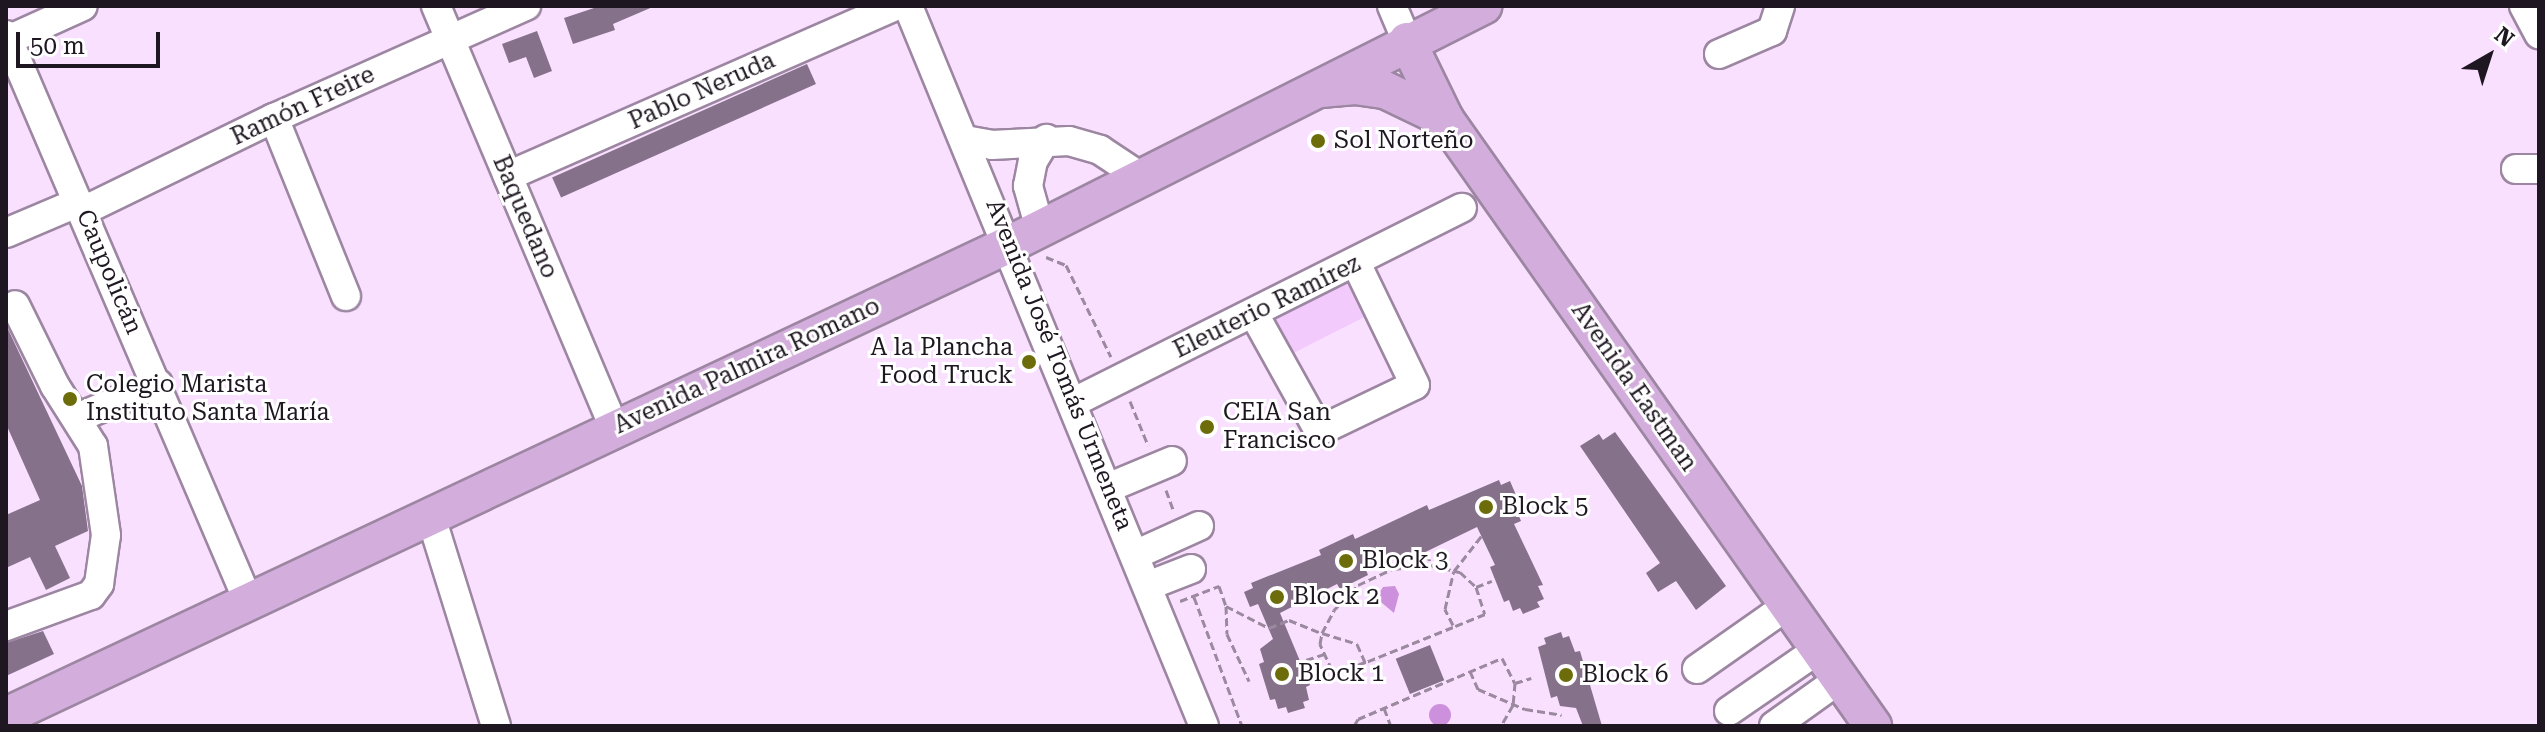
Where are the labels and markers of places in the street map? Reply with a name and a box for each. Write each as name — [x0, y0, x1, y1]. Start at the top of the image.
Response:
place label: Sol Norteño — [1334, 127, 1474, 155]
marker: Sol Norteño — [1309, 132, 1327, 150]
place label: A la Plancha Food Truck — [871, 334, 1013, 390]
marker: A la Plancha Food Truck — [1020, 353, 1038, 371]
place label: Colegio Marista Instituto Santa María — [86, 371, 330, 427]
marker: Colegio Marista Instituto Santa María — [61, 390, 79, 408]
place label: CEIA San Francisco — [1223, 399, 1336, 455]
marker: CEIA San Francisco — [1198, 418, 1216, 436]
place label: Block 5 — [1502, 493, 1588, 521]
marker: Block 5 — [1477, 498, 1495, 516]
place label: Block 3 — [1362, 547, 1448, 575]
marker: Block 3 — [1337, 552, 1355, 570]
place label: Block 2 — [1293, 583, 1379, 611]
marker: Block 2 — [1268, 588, 1286, 606]
place label: Block 1 — [1298, 660, 1384, 688]
place label: Block 6 — [1582, 661, 1668, 689]
marker: Block 1 — [1273, 665, 1291, 683]
marker: Block 6 — [1557, 666, 1575, 684]

